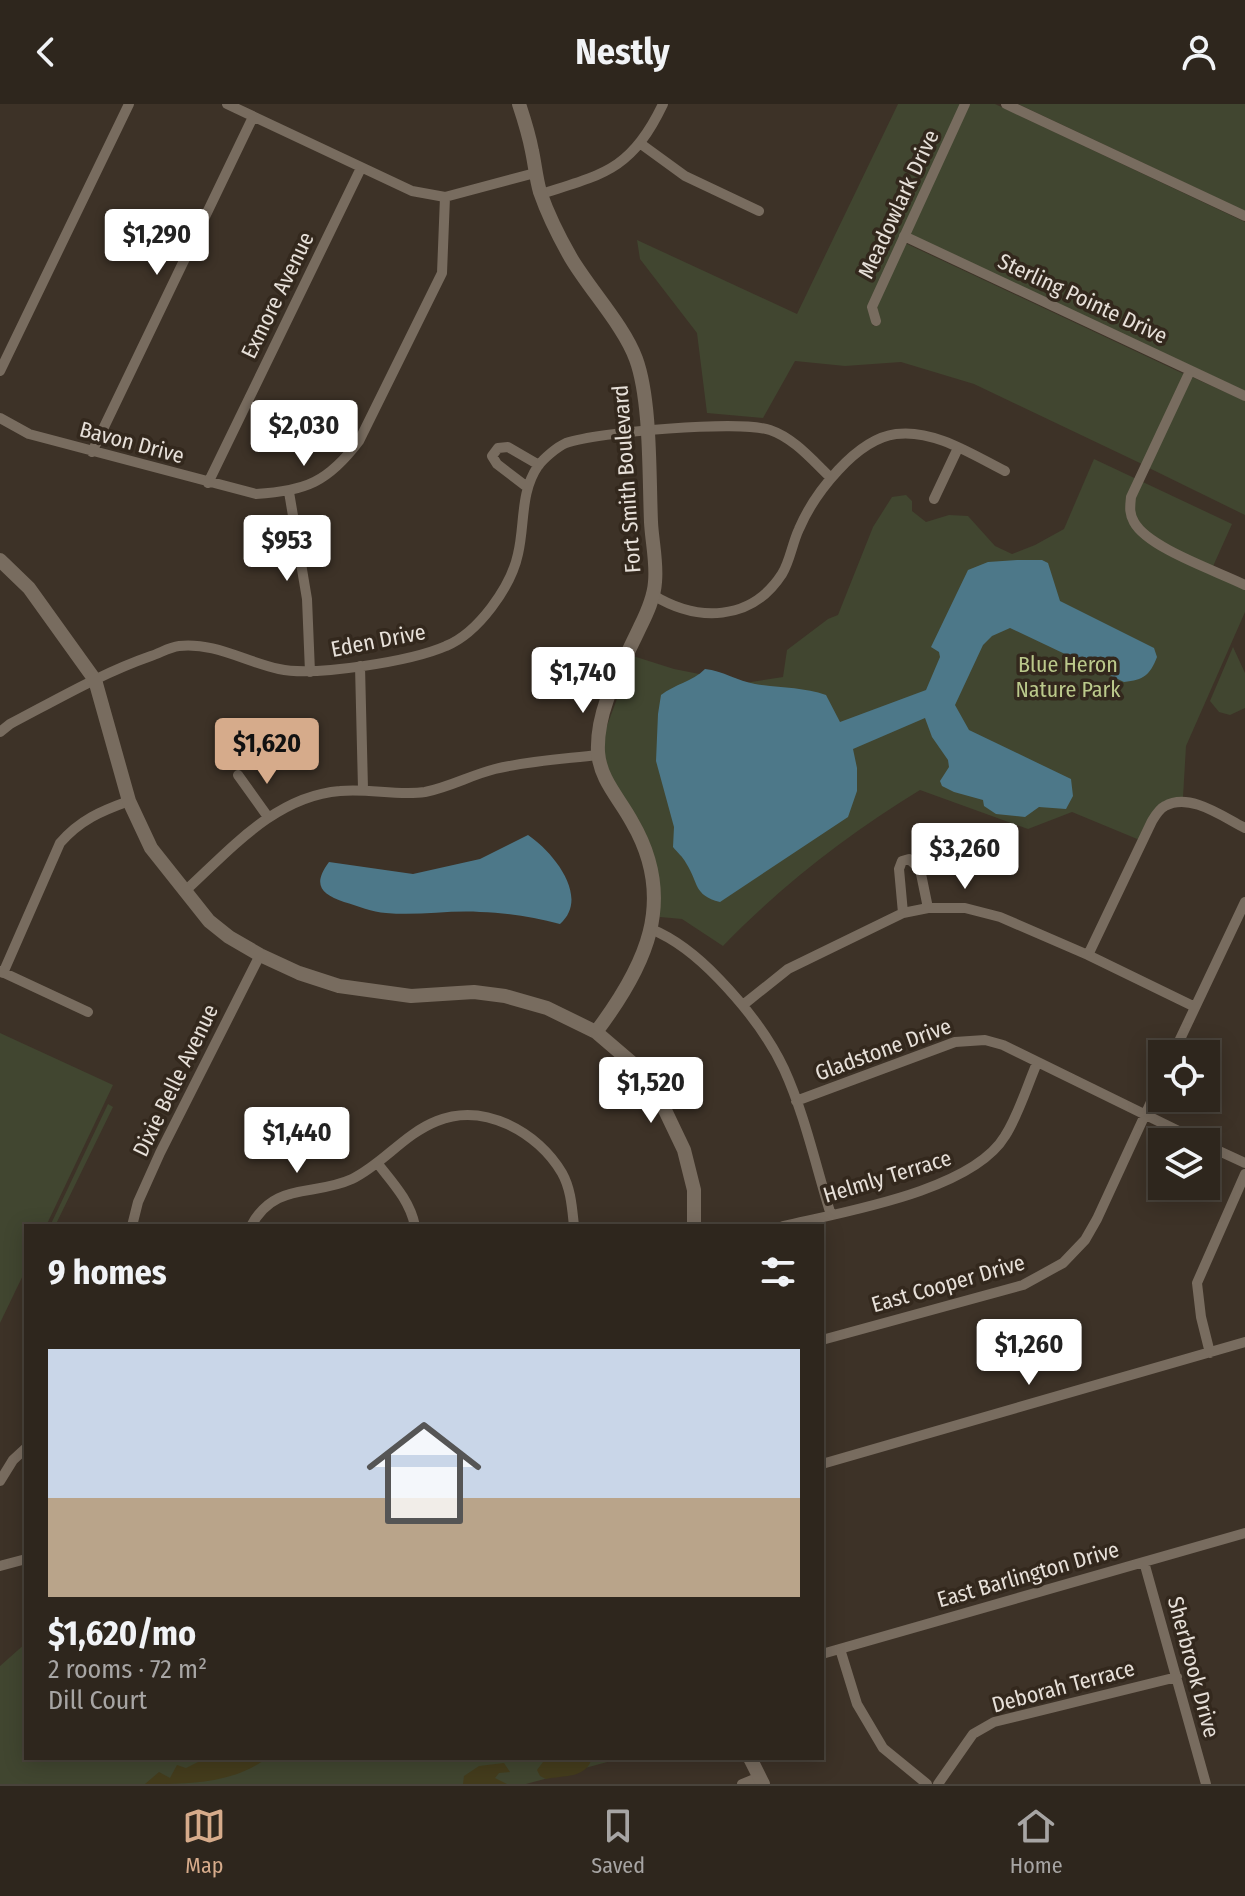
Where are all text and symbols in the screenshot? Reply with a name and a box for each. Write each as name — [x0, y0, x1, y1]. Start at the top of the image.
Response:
icon: back — [24, 30, 68, 74]
text: Nestly — [575, 30, 670, 74]
icon: person — [1177, 30, 1221, 74]
street label: Meadowlark Drive — [852, 126, 945, 283]
pin: $1,290 — [92, 209, 222, 277]
text: $1,290 — [123, 219, 191, 250]
street label: Exmore Avenue — [235, 227, 320, 363]
street label: Sterling Pointe Drive — [994, 247, 1172, 350]
street label: Fort Smith Boulevard — [606, 384, 647, 574]
pin: $2,030 — [239, 400, 369, 468]
text: $2,030 — [269, 410, 339, 441]
street label: Bavon Drive — [77, 416, 187, 469]
pin: $953 — [240, 515, 334, 583]
text: $953 — [262, 525, 312, 556]
street label: Eden Drive — [328, 618, 428, 663]
pin: $1,740 — [518, 647, 648, 715]
park label: Blue Heron Nature Park — [1015, 651, 1121, 703]
text: $1,740 — [550, 657, 616, 688]
pin: $1,620 — [202, 718, 332, 786]
text: $1,620 — [233, 728, 301, 759]
pin: $3,260 — [900, 823, 1030, 891]
text: $3,260 — [930, 833, 1000, 864]
street label: Dixie Belle Avenue — [127, 1000, 224, 1161]
street label: Gladstone Drive — [811, 1012, 955, 1087]
map controls — [1148, 1040, 1220, 1200]
button: locate — [1148, 1040, 1220, 1112]
pin: $1,520 — [586, 1057, 716, 1125]
text: $1,520 — [617, 1067, 685, 1098]
pin: $1,440 — [232, 1107, 362, 1175]
text: $1,440 — [262, 1117, 332, 1148]
button: layers — [1148, 1128, 1220, 1200]
street label: Helmly Terrace — [820, 1144, 955, 1209]
street label: East Cooper Drive — [868, 1249, 1028, 1318]
icon: filters — [756, 1250, 800, 1294]
text: 9 homes — [48, 1252, 167, 1293]
pin: $1,260 — [964, 1319, 1094, 1387]
text: $1,260 — [995, 1329, 1063, 1360]
icon: home — [352, 1401, 496, 1545]
street label: East Barlington Drive — [934, 1536, 1122, 1613]
street label: Sherbrook Drive — [1162, 1594, 1225, 1741]
text: $1,620/mo — [48, 1613, 196, 1654]
text: 2 rooms · 72 m² — [48, 1654, 207, 1685]
street label: Deborah Terrace — [989, 1654, 1137, 1718]
text: Dill Court — [48, 1685, 147, 1716]
tab: Map — [182, 1804, 226, 1879]
tab: Saved — [591, 1804, 645, 1879]
tab: Home — [1010, 1804, 1063, 1879]

